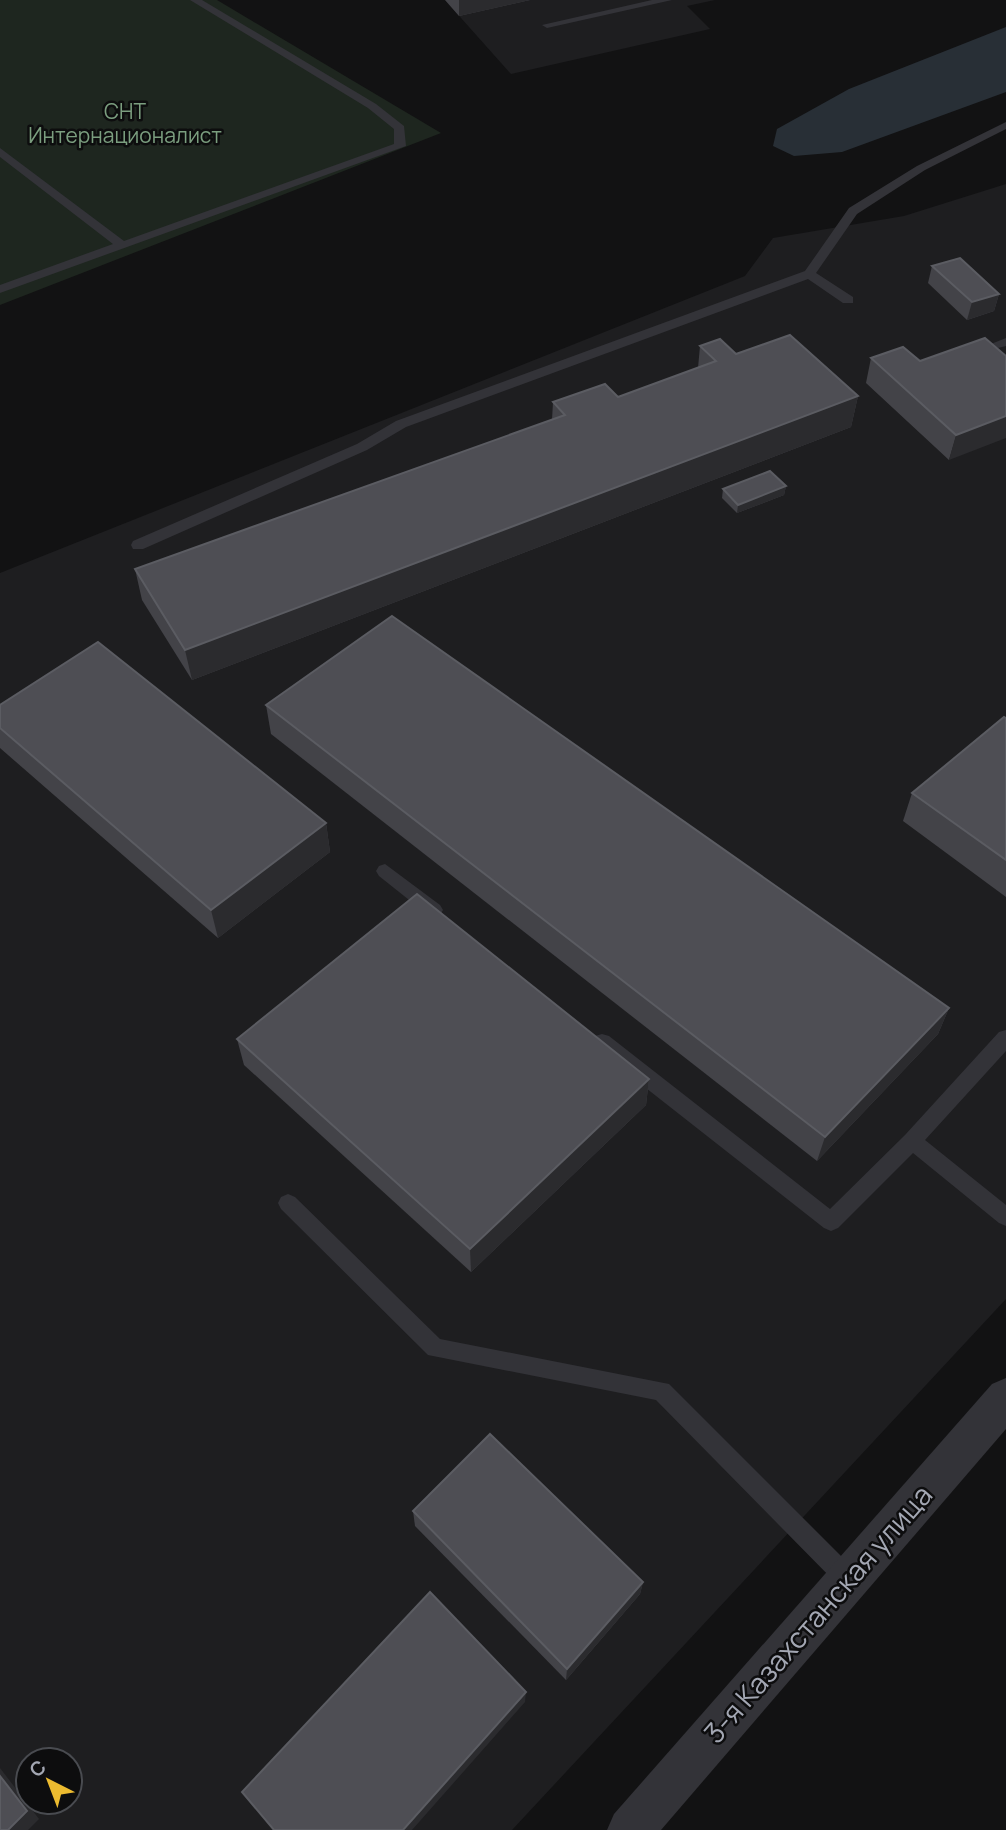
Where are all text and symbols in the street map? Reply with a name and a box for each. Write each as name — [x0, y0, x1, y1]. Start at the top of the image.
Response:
park label: СНТ Интернационалист — [28, 97, 222, 149]
street label: 3-я Казахстанская улица — [695, 1476, 940, 1750]
north arrow — [14, 1746, 84, 1816]
text: С — [24, 1754, 52, 1783]

